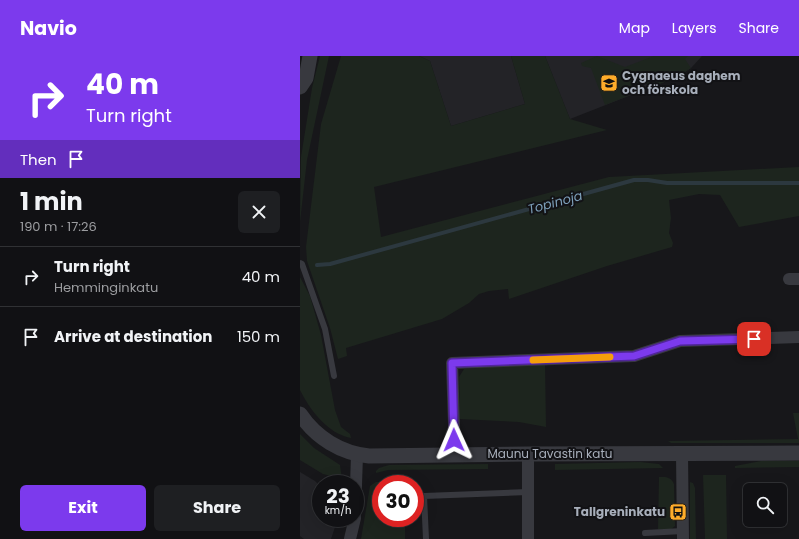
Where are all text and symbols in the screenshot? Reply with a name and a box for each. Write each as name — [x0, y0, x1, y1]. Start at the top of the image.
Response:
text: Navio — [20, 15, 77, 42]
text: Map — [619, 18, 650, 38]
text: Layers — [672, 18, 716, 38]
text: Share — [738, 18, 779, 38]
text: 40 m — [86, 65, 159, 104]
place label: Cygnaeus daghem och förskola — [622, 67, 741, 98]
icon: right — [20, 72, 72, 124]
school or university icon: Cygnaeus daghem och förskola — [599, 73, 619, 93]
text: Turn right — [86, 103, 172, 128]
icon: arrive — [65, 148, 87, 170]
text: Then — [20, 149, 57, 170]
text: 1 min — [20, 185, 83, 218]
water label: Topinoja — [526, 186, 585, 219]
button: close — [238, 191, 280, 233]
text: 190 m · 17:26 — [20, 217, 97, 236]
text: Turn right — [54, 256, 130, 277]
icon: right — [20, 266, 42, 288]
text: 40 m — [242, 266, 280, 287]
text: Hemminginkatu — [54, 278, 158, 297]
pin — [737, 322, 771, 356]
icon: arrive — [20, 326, 42, 348]
text: Arrive at destination — [54, 326, 212, 347]
text: 150 m — [237, 326, 280, 347]
icon: arrive — [743, 328, 765, 350]
position arrow — [433, 419, 475, 461]
street label: Maunu Tavastin katu — [488, 445, 612, 462]
speed limit sign: 30 — [372, 475, 424, 527]
text: 23 — [326, 482, 350, 510]
map controls — [743, 483, 787, 527]
button: search — [743, 483, 787, 527]
button: Exit — [20, 485, 146, 531]
button: Share — [154, 485, 280, 531]
bus stop icon: Tallgreninkatu — [668, 502, 688, 522]
text: km/h — [325, 503, 351, 518]
place label: Tallgreninkatu — [574, 503, 665, 520]

